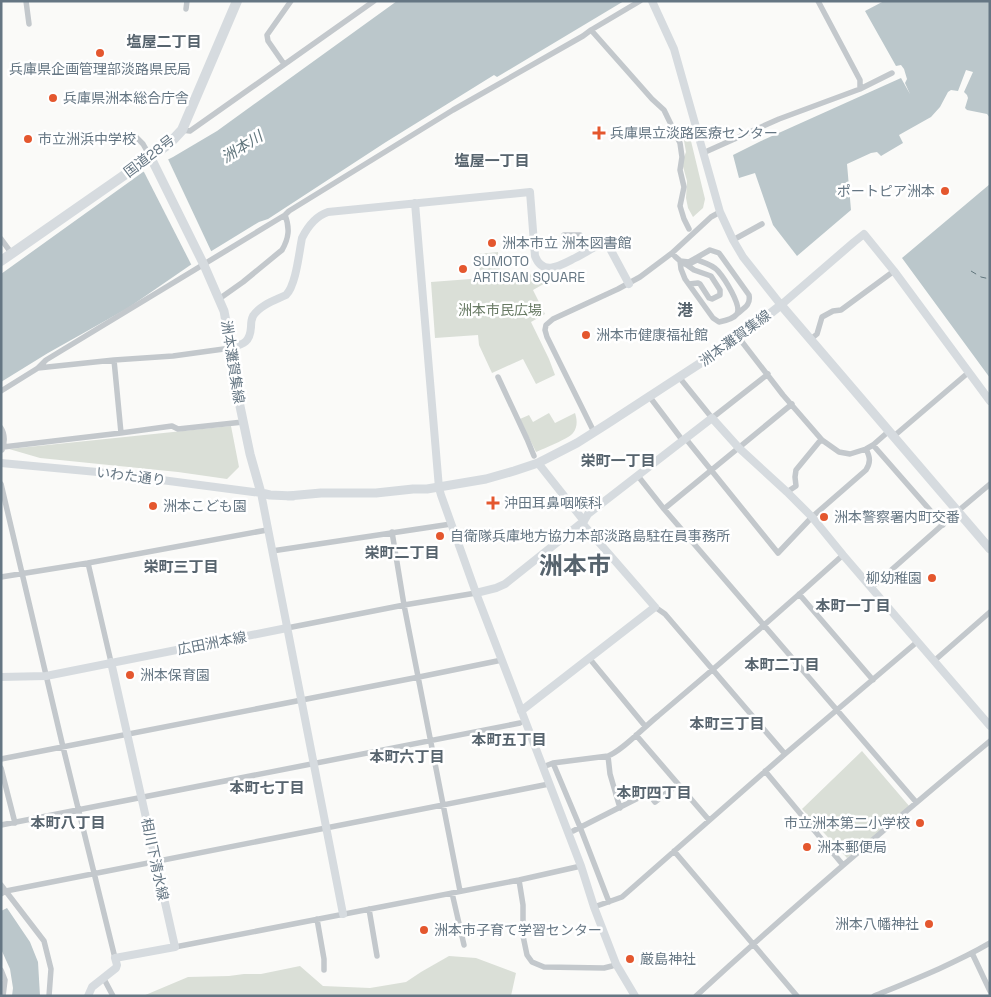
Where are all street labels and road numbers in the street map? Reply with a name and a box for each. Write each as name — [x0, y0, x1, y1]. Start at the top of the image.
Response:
street label: 国道28号 — [120, 131, 178, 181]
street label: 洲本灘賀集線 — [696, 306, 774, 370]
street label: 洲本灘賀集線 — [218, 319, 248, 405]
street label: いわた通り — [95, 463, 167, 489]
street label: 広田洲本線 — [176, 627, 248, 659]
street label: 相川下清水線 — [137, 816, 173, 902]

